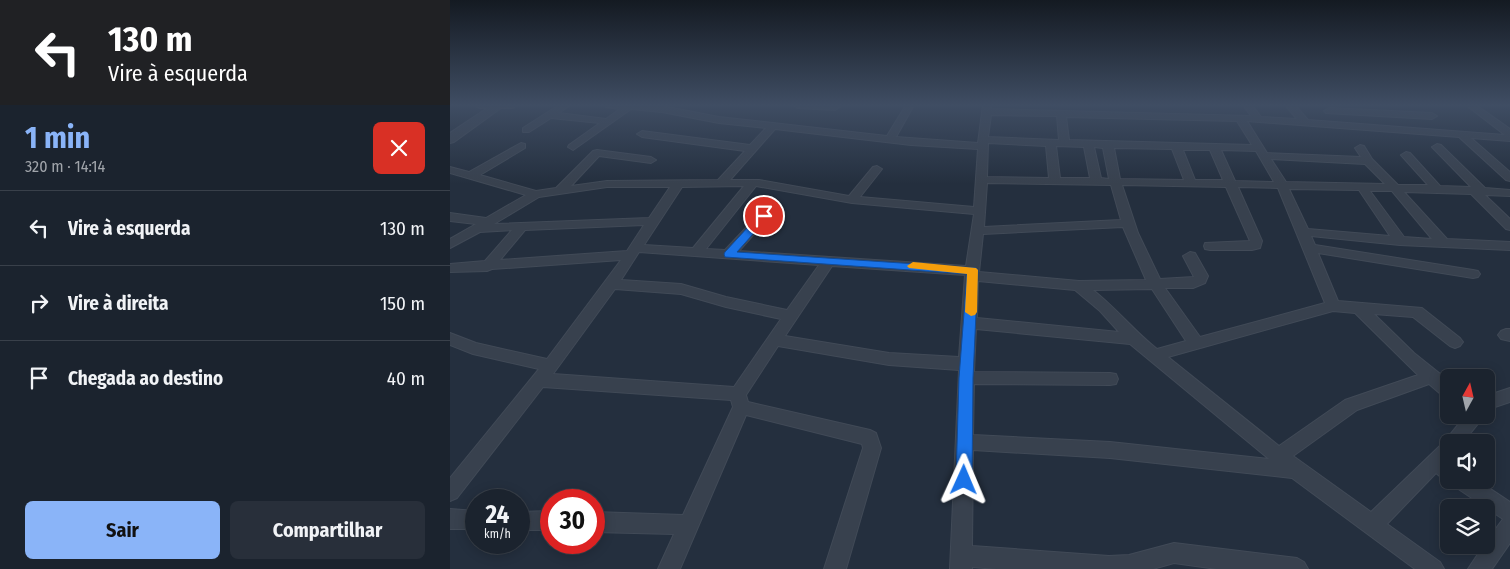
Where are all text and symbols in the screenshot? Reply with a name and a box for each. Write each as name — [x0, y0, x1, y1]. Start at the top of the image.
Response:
text: 130 m — [108, 18, 192, 60]
icon: left — [25, 20, 90, 85]
text: Vire à esquerda — [108, 60, 248, 87]
text: 1 min — [25, 120, 90, 156]
button: close — [373, 122, 425, 174]
text: 320 m · 14:14 — [25, 157, 105, 176]
pin — [743, 195, 785, 237]
icon: arrive — [750, 202, 778, 230]
icon: left — [25, 214, 53, 242]
text: Vire à esquerda — [68, 217, 190, 240]
text: 130 m — [380, 217, 425, 240]
icon: right — [25, 289, 53, 317]
text: Vire à direita — [68, 292, 169, 315]
text: 150 m — [380, 292, 425, 315]
icon: arrive — [25, 364, 53, 392]
text: Chegada ao destino — [68, 367, 223, 390]
text: 40 m — [387, 367, 425, 390]
north arrow — [1440, 369, 1495, 424]
map controls — [1440, 369, 1495, 554]
button: sound — [1440, 434, 1495, 489]
position arrow — [937, 453, 989, 505]
speed limit sign: 30 — [540, 489, 605, 554]
button: layers — [1440, 499, 1495, 554]
text: 24 — [486, 500, 509, 530]
button: Sair — [25, 501, 220, 559]
button: Compartilhar — [230, 501, 425, 559]
text: km/h — [484, 527, 511, 541]

